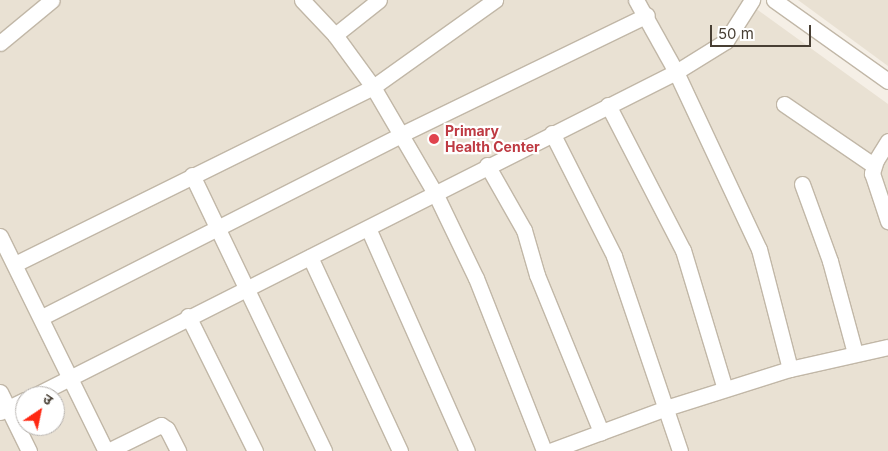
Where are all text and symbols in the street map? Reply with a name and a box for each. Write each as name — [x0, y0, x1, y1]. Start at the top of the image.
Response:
scale bar — [713, 15, 814, 47]
text: 50 m — [718, 24, 754, 43]
place label: Primary Health Center — [445, 123, 540, 156]
marker: Primary Health Center — [427, 132, 441, 146]
north arrow — [15, 386, 65, 436]
text: उ — [40, 390, 56, 408]

